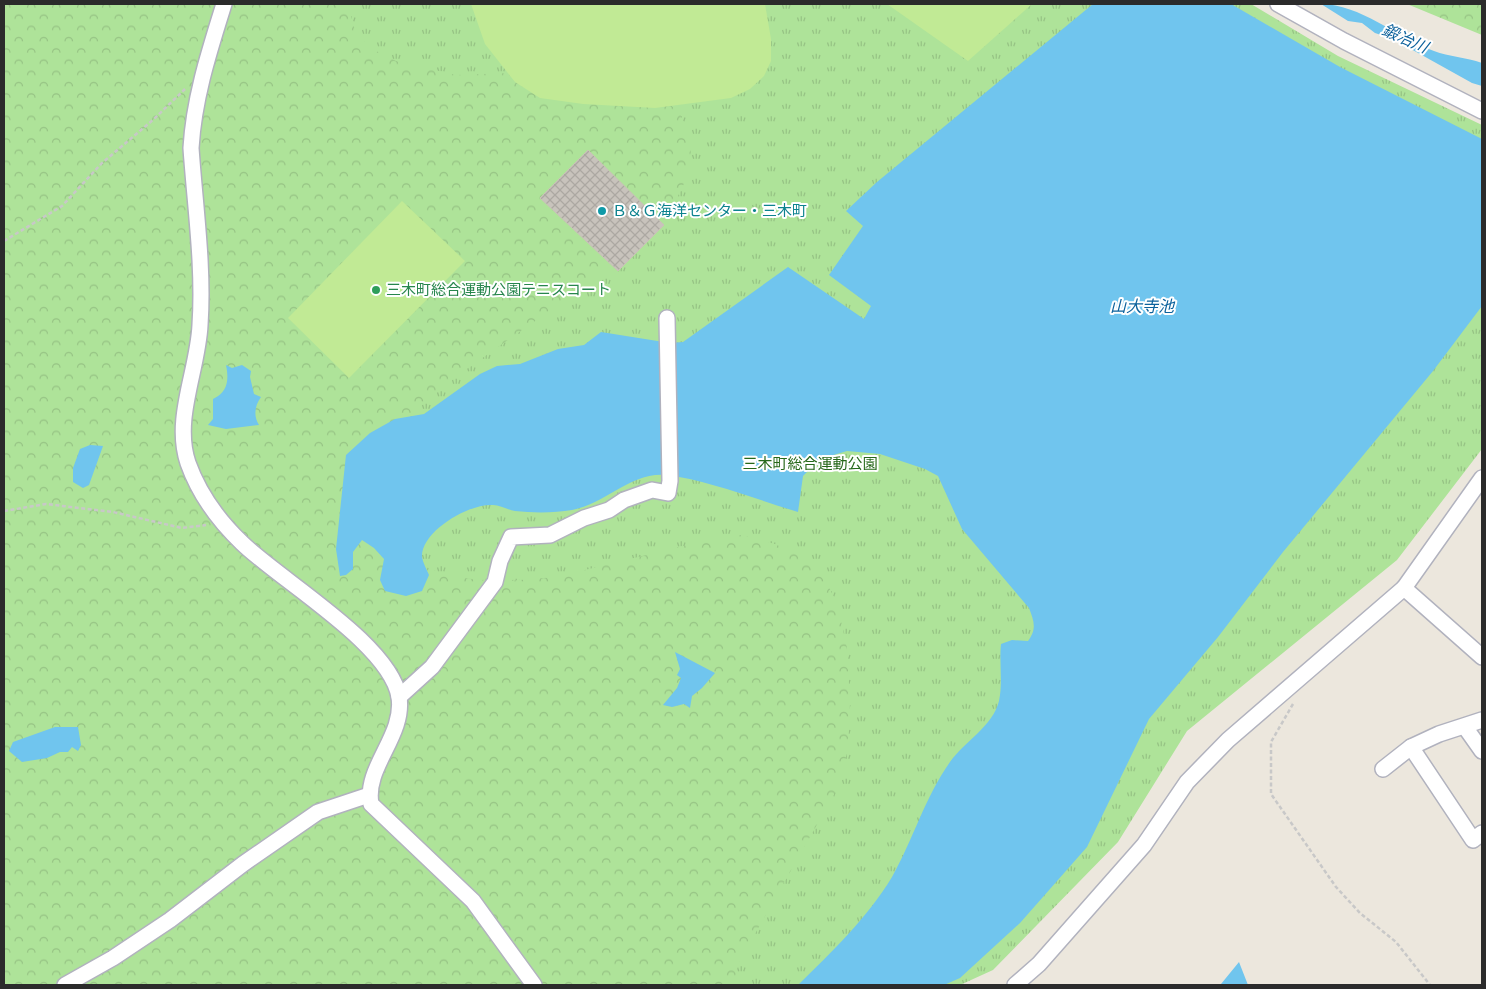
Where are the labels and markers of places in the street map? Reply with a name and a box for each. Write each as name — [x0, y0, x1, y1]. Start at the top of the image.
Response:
place label: Ｂ＆Ｇ海洋センター・三木町 — [612, 203, 807, 219]
marker: Ｂ＆Ｇ海洋センター・三木町 — [596, 205, 608, 217]
place label: 三木町総合運動公園テニスコート — [386, 282, 611, 298]
marker: 三木町総合運動公園テニスコート — [370, 284, 382, 296]

